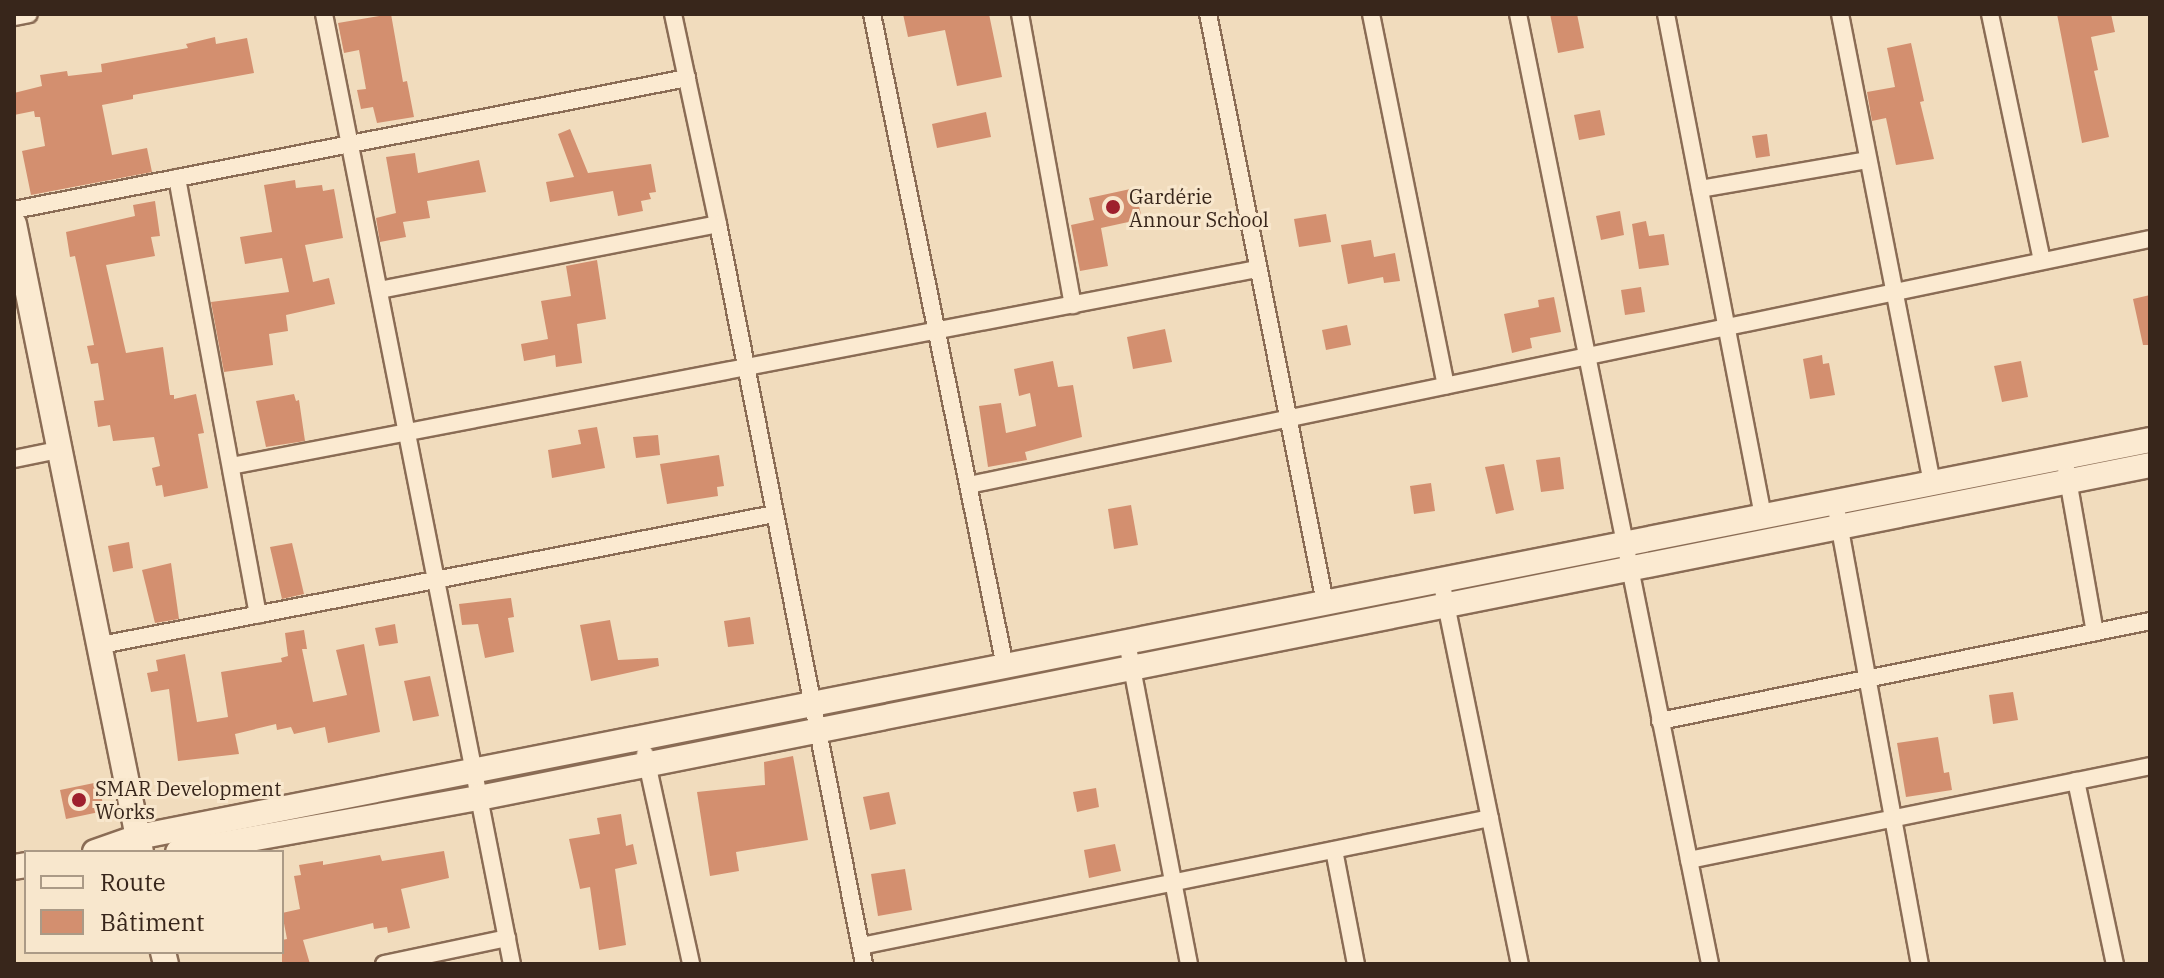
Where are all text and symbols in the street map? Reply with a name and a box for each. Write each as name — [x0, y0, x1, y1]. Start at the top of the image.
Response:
place label: Gardérie Annour School — [1129, 184, 1269, 231]
marker: Gardérie Annour School — [1104, 198, 1122, 216]
place label: SMAR Development Works — [95, 776, 281, 823]
marker: SMAR Development Works — [70, 791, 88, 809]
legend — [24, 850, 284, 954]
text: Route — [100, 866, 166, 898]
text: Bâtiment — [100, 906, 205, 938]

